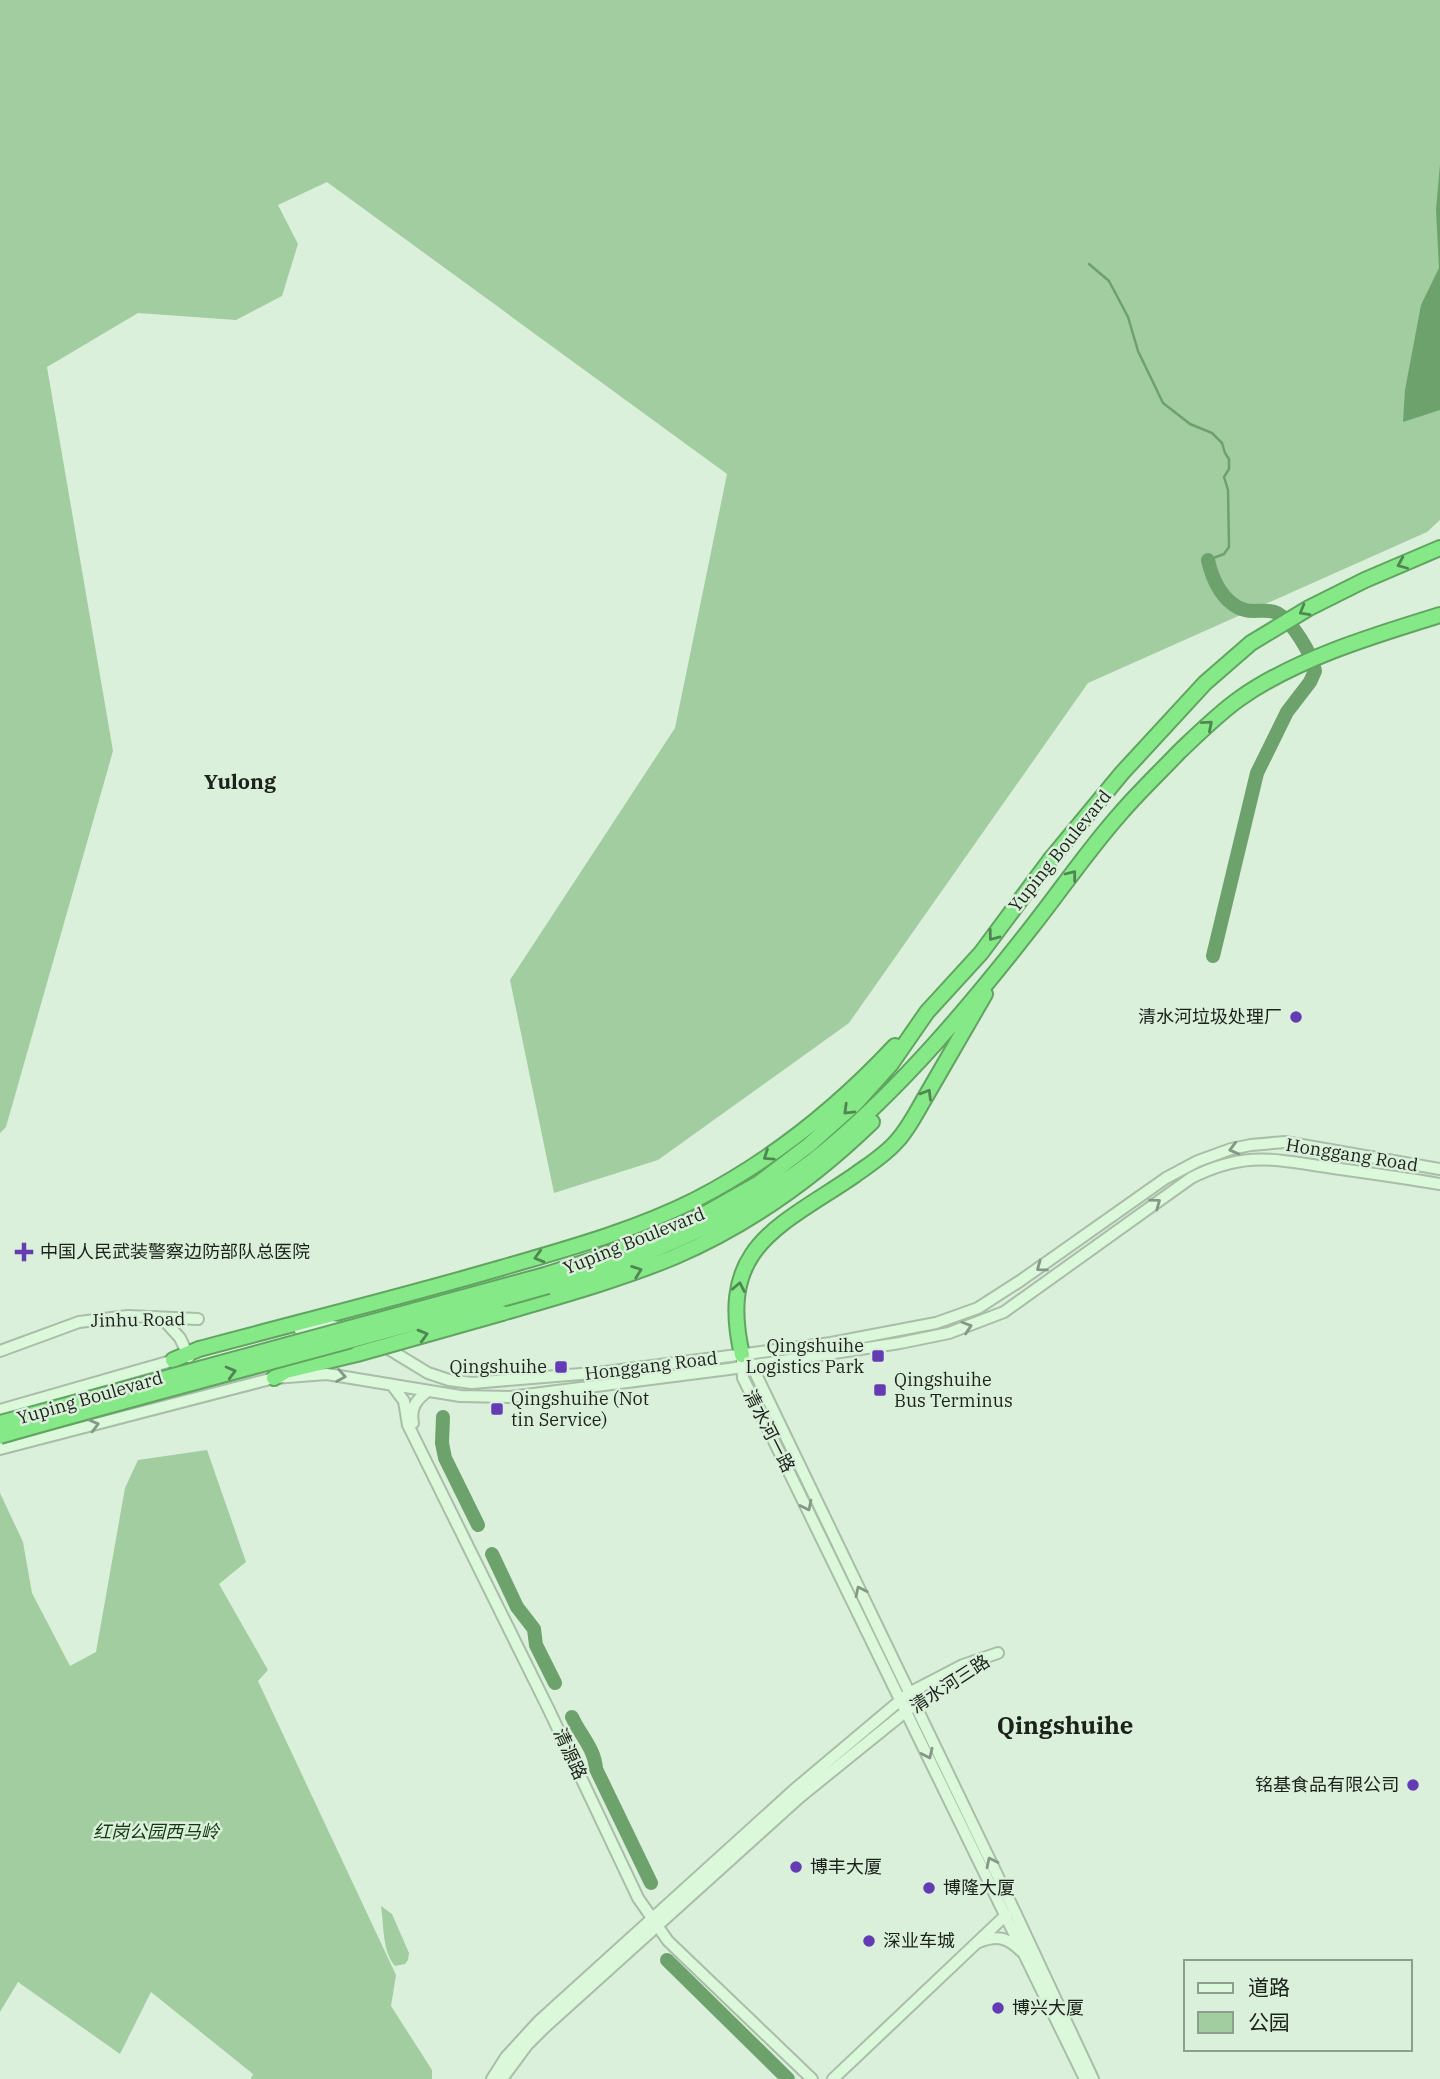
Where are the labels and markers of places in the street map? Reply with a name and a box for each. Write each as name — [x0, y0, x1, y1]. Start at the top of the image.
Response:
place label: 清水河垃圾处理厂 — [1138, 1005, 1282, 1028]
marker: 清水河垃圾处理厂 — [1288, 1009, 1304, 1025]
place label: 中国人民武装警察边防部队总医院 — [40, 1240, 310, 1263]
marker: 中国人民武装警察边防部队总医院 — [14, 1242, 34, 1262]
place label: Qingshuihe Logistics Park — [745, 1334, 864, 1378]
marker: Qingshuihe Logistics Park — [870, 1348, 886, 1364]
place label: Qingshuihe — [449, 1355, 547, 1378]
marker: Qingshuihe — [553, 1359, 569, 1375]
place label: Qingshuihe Bus Terminus — [894, 1368, 1013, 1412]
marker: Qingshuihe Bus Terminus — [872, 1382, 888, 1398]
place label: Qingshuihe (Not tin Service) — [511, 1387, 649, 1431]
marker: Qingshuihe (Not tin Service) — [489, 1401, 505, 1417]
place label: 铭基食品有限公司 — [1255, 1773, 1399, 1796]
marker: 铭基食品有限公司 — [1405, 1777, 1421, 1793]
place label: 博丰大厦 — [810, 1855, 882, 1878]
marker: 博丰大厦 — [788, 1859, 804, 1875]
place label: 博隆大厦 — [943, 1876, 1015, 1899]
marker: 博隆大厦 — [921, 1880, 937, 1896]
place label: 深业车城 — [883, 1929, 955, 1952]
marker: 深业车城 — [861, 1933, 877, 1949]
place label: 博兴大厦 — [1012, 1996, 1084, 2019]
marker: 博兴大厦 — [990, 2000, 1006, 2016]

